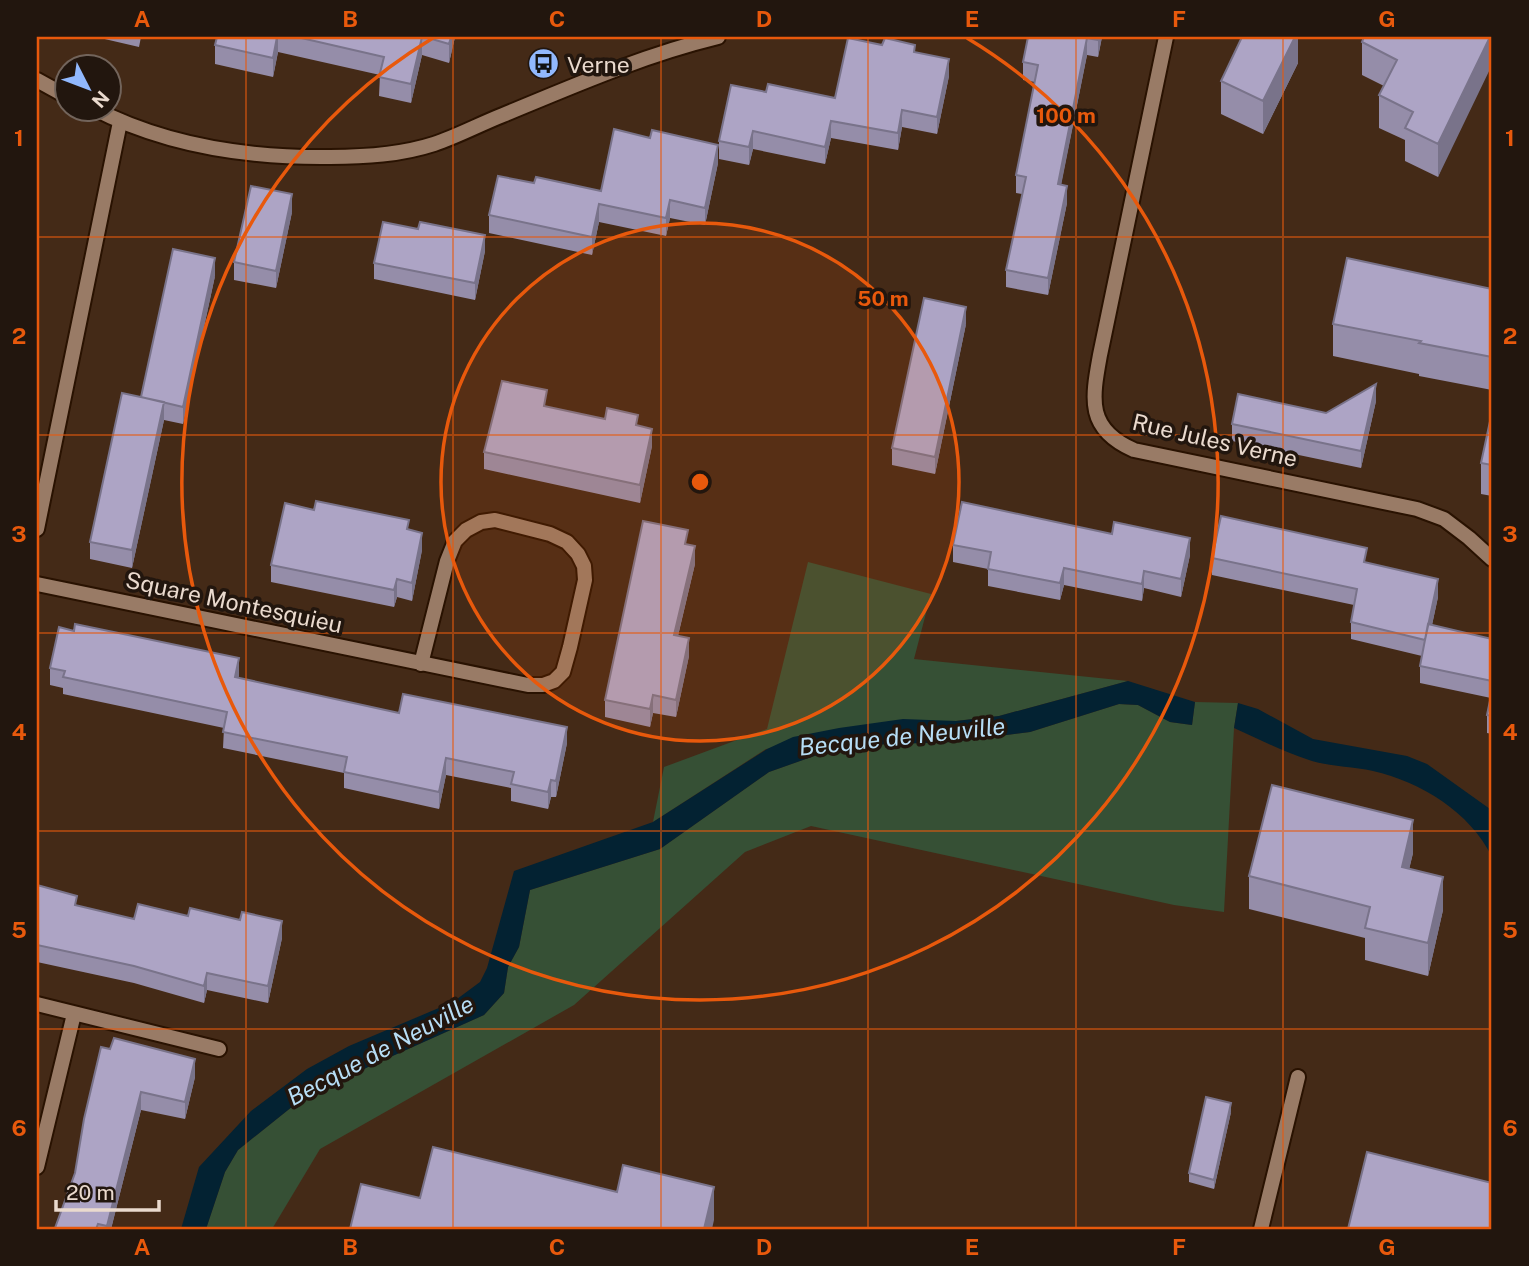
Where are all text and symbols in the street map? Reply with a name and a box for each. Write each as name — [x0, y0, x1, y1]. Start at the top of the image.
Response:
text: A — [134, 5, 151, 32]
text: B — [342, 5, 358, 32]
text: C — [549, 5, 565, 32]
text: D — [756, 5, 772, 32]
text: E — [965, 5, 979, 32]
text: F — [1172, 5, 1186, 32]
text: G — [1378, 5, 1396, 32]
bus stop icon: Verne — [527, 47, 561, 81]
place label: Verne — [567, 51, 630, 78]
north arrow — [52, 52, 122, 122]
text: N — [87, 86, 114, 112]
text: 100 m — [1036, 103, 1096, 128]
text: 1 — [14, 124, 24, 151]
text: 1 — [1505, 124, 1515, 151]
text: 50 m — [857, 286, 909, 311]
text: 2 — [12, 322, 26, 349]
text: 2 — [1503, 322, 1517, 349]
street label: Rue Jules Verne — [1130, 408, 1300, 472]
centre of rings — [688, 470, 712, 494]
text: 3 — [11, 520, 27, 547]
text: 3 — [1502, 520, 1518, 547]
street label: Square Montesquieu — [123, 566, 345, 638]
water label: Becque de Neuville — [797, 711, 1007, 761]
text: 4 — [11, 718, 27, 745]
text: 4 — [1502, 718, 1518, 745]
text: 5 — [11, 916, 27, 943]
text: 5 — [1502, 916, 1518, 943]
water label: Becque de Neuville — [282, 989, 478, 1111]
text: 6 — [11, 1114, 27, 1141]
text: 6 — [1502, 1114, 1518, 1141]
scale bar — [56, 1168, 159, 1212]
text: 20 m — [66, 1180, 115, 1205]
text: A — [134, 1233, 151, 1260]
text: B — [342, 1233, 358, 1260]
text: C — [549, 1233, 565, 1260]
text: D — [756, 1233, 772, 1260]
text: E — [965, 1233, 979, 1260]
text: F — [1172, 1233, 1186, 1260]
text: G — [1378, 1233, 1396, 1260]

